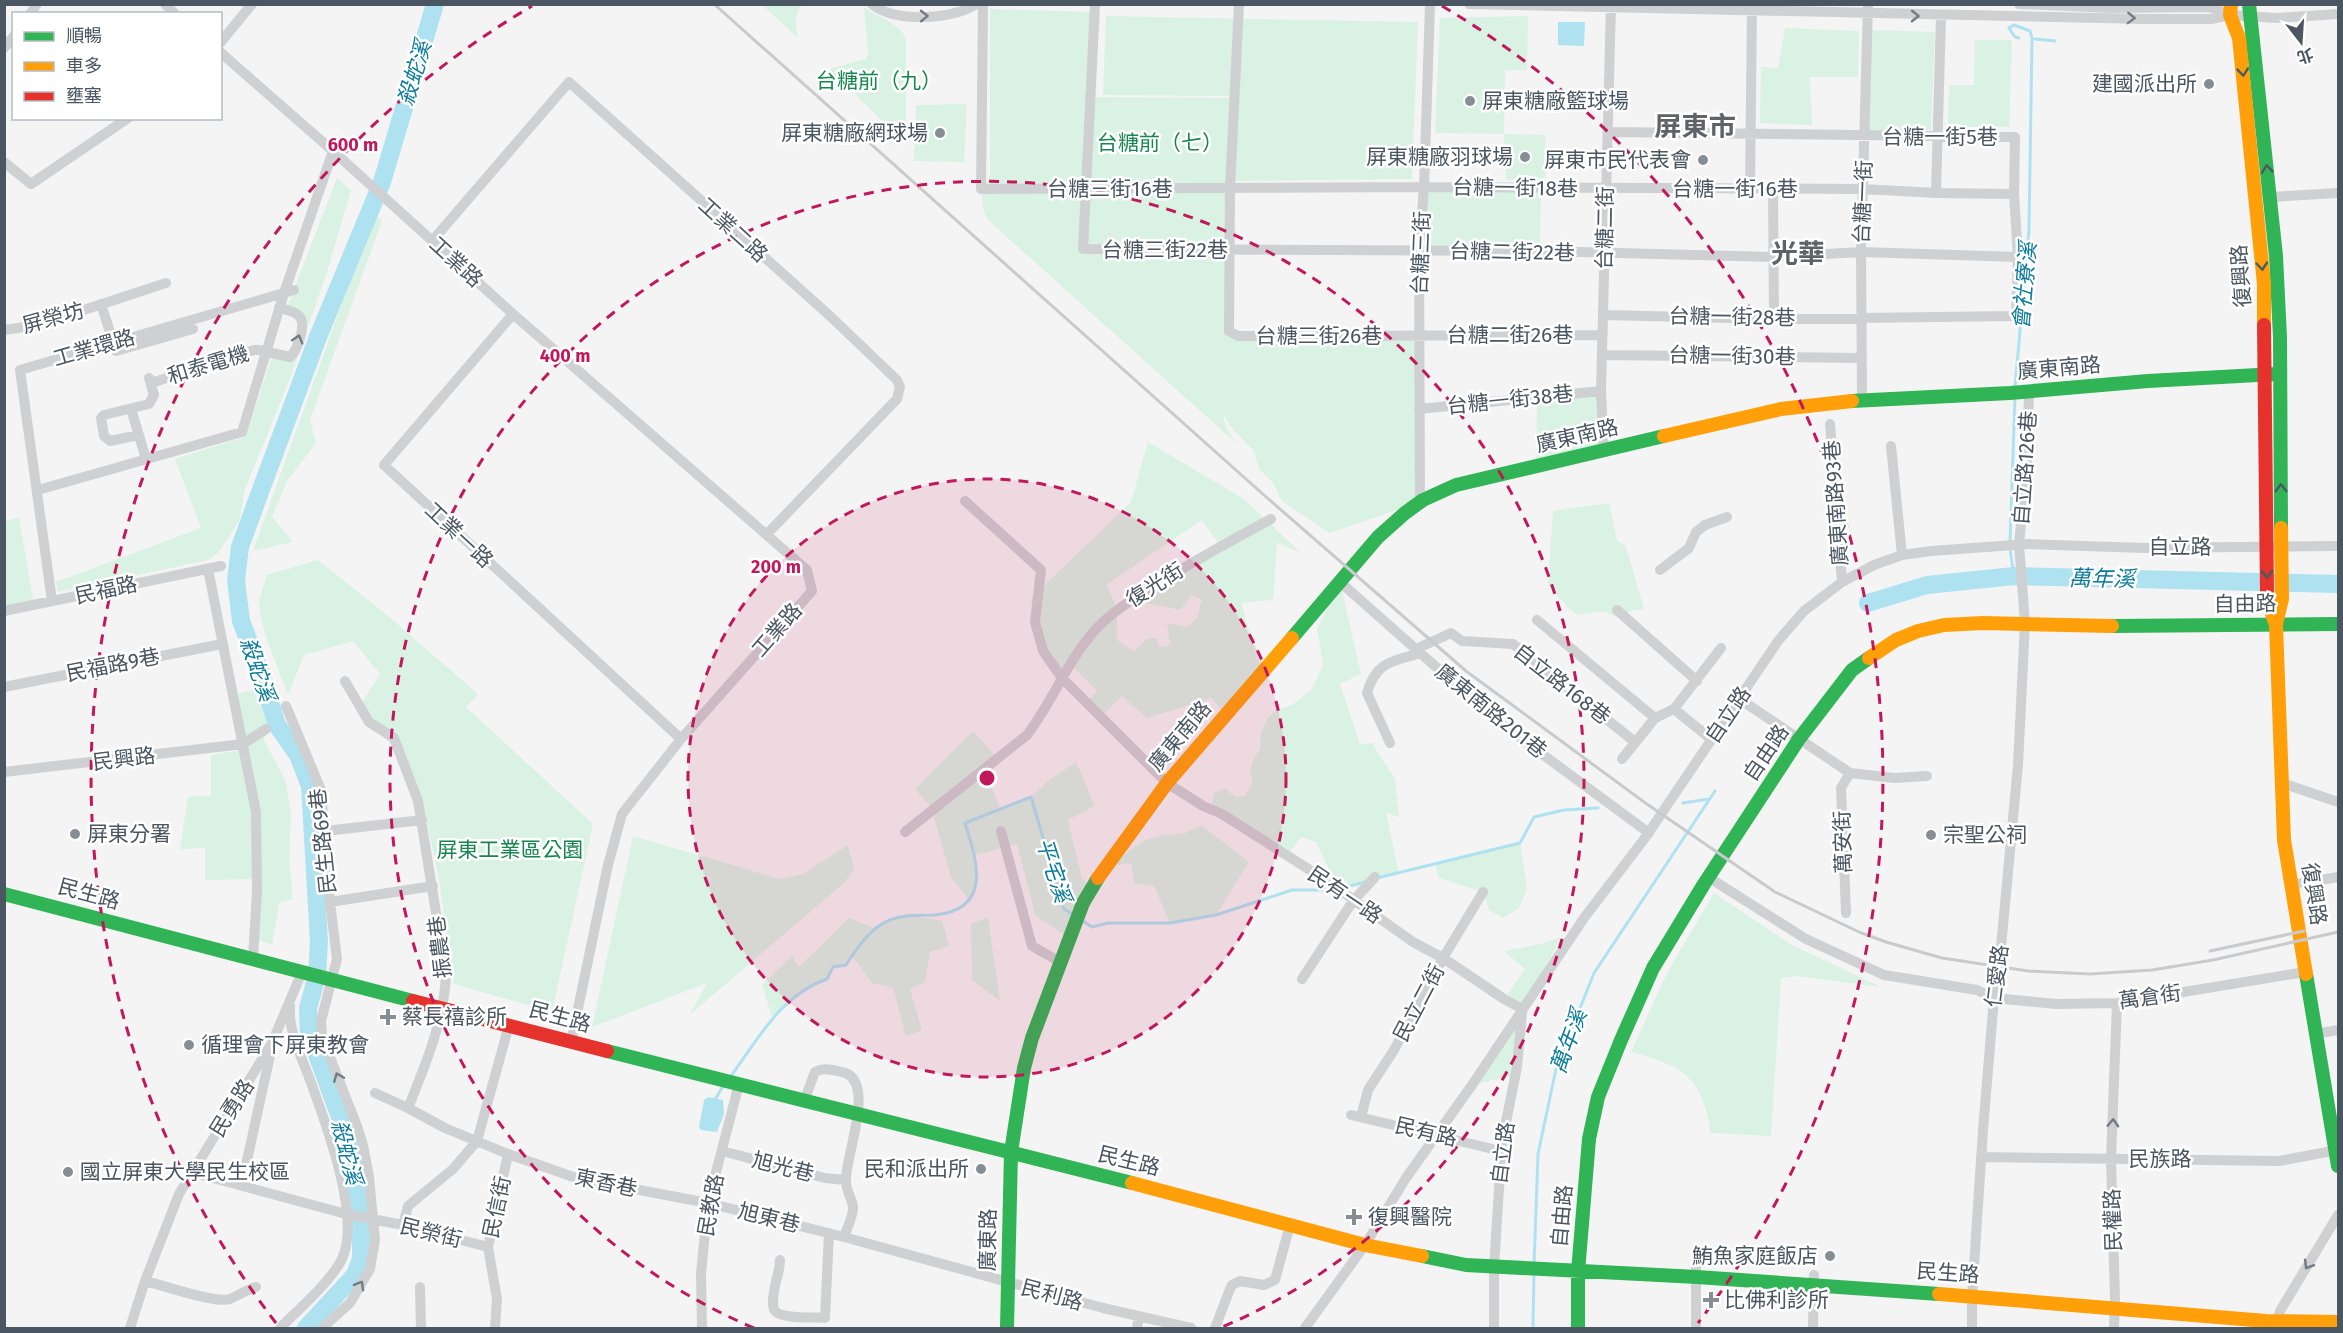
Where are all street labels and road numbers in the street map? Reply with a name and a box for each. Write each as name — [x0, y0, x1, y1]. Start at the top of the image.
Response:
street label: 台糖一街5巷 — [1882, 124, 1998, 150]
street label: 台糖一街 — [1849, 160, 1877, 244]
street label: 台糖一街18巷 — [1452, 174, 1578, 202]
street label: 台糖三街16巷 — [1047, 176, 1173, 202]
street label: 台糖一街16巷 — [1672, 176, 1798, 202]
street label: 台糖二街 — [1591, 186, 1619, 270]
street label: 工業二路 — [693, 192, 773, 268]
street label: 台糖三街 — [1407, 211, 1435, 295]
street label: 工業路 — [424, 231, 488, 293]
street label: 台糖三街22巷 — [1102, 237, 1228, 263]
street label: 台糖二街22巷 — [1449, 238, 1575, 266]
street label: 復興路 — [2226, 244, 2256, 308]
street label: 屏榮坊 — [19, 297, 87, 339]
street label: 台糖一街28巷 — [1668, 303, 1796, 331]
street label: 台糖二街26巷 — [1447, 322, 1573, 348]
street label: 台糖三街26巷 — [1256, 323, 1382, 349]
street label: 工業環路 — [50, 324, 138, 372]
street label: 和泰電機 — [164, 340, 252, 390]
street label: 台糖一街30巷 — [1668, 342, 1796, 370]
street label: 廣東南路 — [2016, 351, 2102, 385]
street label: 台糖一街38巷 — [1445, 380, 1575, 420]
street label: 自立路126巷 — [2008, 410, 2042, 526]
street label: 廣東南路 — [1533, 414, 1621, 458]
street label: 廣東南路93巷 — [1819, 439, 1853, 567]
street label: 工業一路 — [419, 497, 499, 573]
street label: 自立路 — [2149, 534, 2212, 560]
street label: 復光街 — [1121, 557, 1189, 613]
street label: 民福路 — [72, 571, 140, 609]
street label: 自由路 — [2213, 590, 2277, 618]
street label: 工業路 — [747, 598, 807, 662]
street label: 自立路168巷 — [1508, 638, 1616, 730]
street label: 民福路9巷 — [64, 643, 162, 687]
street label: 廣東南路201巷 — [1430, 658, 1552, 764]
street label: 自立路 — [1700, 682, 1756, 748]
street label: 廣東南路 — [1143, 695, 1217, 777]
street label: 自由路 — [1738, 720, 1794, 786]
street label: 民興路 — [91, 742, 157, 776]
street label: 民生路69巷 — [305, 787, 341, 895]
street label: 萬安街 — [1829, 810, 1857, 874]
street label: 民有一路 — [1303, 861, 1387, 929]
street label: 復興路 — [2296, 861, 2332, 927]
street label: 民生路 — [55, 873, 123, 915]
street label: 振農巷 — [423, 914, 457, 980]
street label: 仁愛路 — [1980, 943, 2014, 1009]
street label: 民立二街 — [1388, 960, 1450, 1046]
street label: 萬倉街 — [2117, 980, 2183, 1014]
street label: 民生路 — [526, 996, 594, 1038]
street label: 民勇路 — [204, 1074, 260, 1142]
street label: 民有路 — [1392, 1112, 1460, 1152]
street label: 自立路 — [1486, 1120, 1520, 1186]
street label: 民生路 — [1095, 1141, 1163, 1181]
street label: 民族路 — [2129, 1146, 2192, 1172]
street label: 旭光巷 — [749, 1147, 817, 1187]
street label: 東香巷 — [572, 1164, 640, 1202]
street label: 民教路 — [693, 1172, 729, 1238]
street label: 民信街 — [478, 1173, 516, 1241]
street label: 自由路 — [1546, 1183, 1578, 1249]
street label: 民權路 — [2099, 1188, 2127, 1252]
street label: 旭東巷 — [735, 1198, 803, 1238]
street label: 廣東路 — [974, 1208, 1002, 1272]
street label: 民榮街 — [397, 1213, 465, 1253]
street label: 民生路 — [1916, 1258, 1980, 1288]
street label: 民利路 — [1018, 1274, 1086, 1316]

